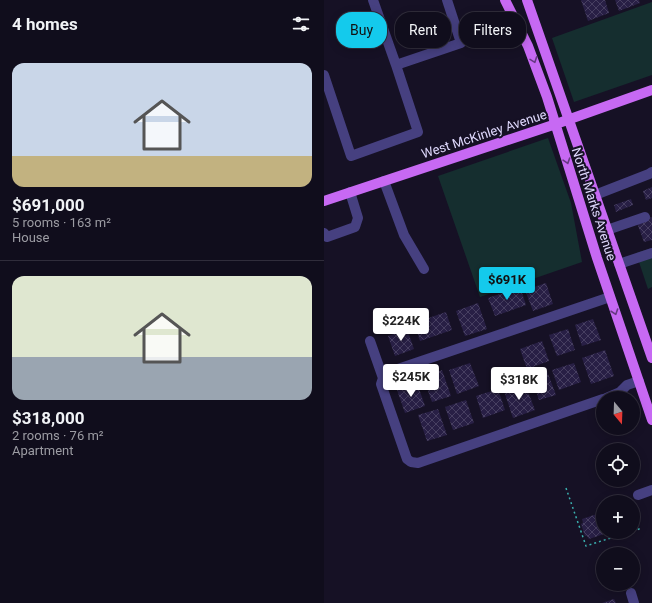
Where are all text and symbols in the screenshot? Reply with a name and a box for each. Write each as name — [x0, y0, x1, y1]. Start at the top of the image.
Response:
chip: Buy — [336, 12, 387, 48]
chip: Rent — [395, 12, 451, 48]
chip: Filters — [459, 12, 526, 48]
icon: filters — [290, 13, 312, 35]
text: 4 homes — [12, 14, 78, 34]
one-way arrow — [529, 57, 537, 64]
icon: home — [126, 89, 198, 161]
street label: West McKinley Avenue — [419, 107, 549, 161]
street label: North Marks Avenue — [569, 146, 619, 262]
one-way arrow — [562, 158, 571, 165]
text: $691,000 — [12, 195, 84, 215]
text: 5 rooms · 163 m² — [12, 215, 111, 230]
text: House — [12, 230, 49, 245]
pin: $691K — [479, 267, 535, 301]
text: $691K — [488, 272, 526, 287]
icon: home — [126, 302, 198, 374]
pin: $224K — [373, 308, 429, 342]
one-way arrow — [611, 308, 619, 315]
text: $224K — [382, 313, 420, 328]
pin: $245K — [383, 364, 439, 398]
pin: $318K — [491, 367, 547, 401]
text: $245K — [392, 369, 430, 384]
text: $318K — [500, 372, 538, 387]
north arrow — [596, 391, 640, 435]
map controls — [596, 391, 640, 591]
text: $318,000 — [12, 408, 84, 428]
text: 2 rooms · 76 m² — [12, 428, 104, 443]
text: Apartment — [12, 443, 74, 458]
button: locate — [596, 443, 640, 487]
button: + — [596, 495, 640, 539]
button: − — [596, 547, 640, 591]

